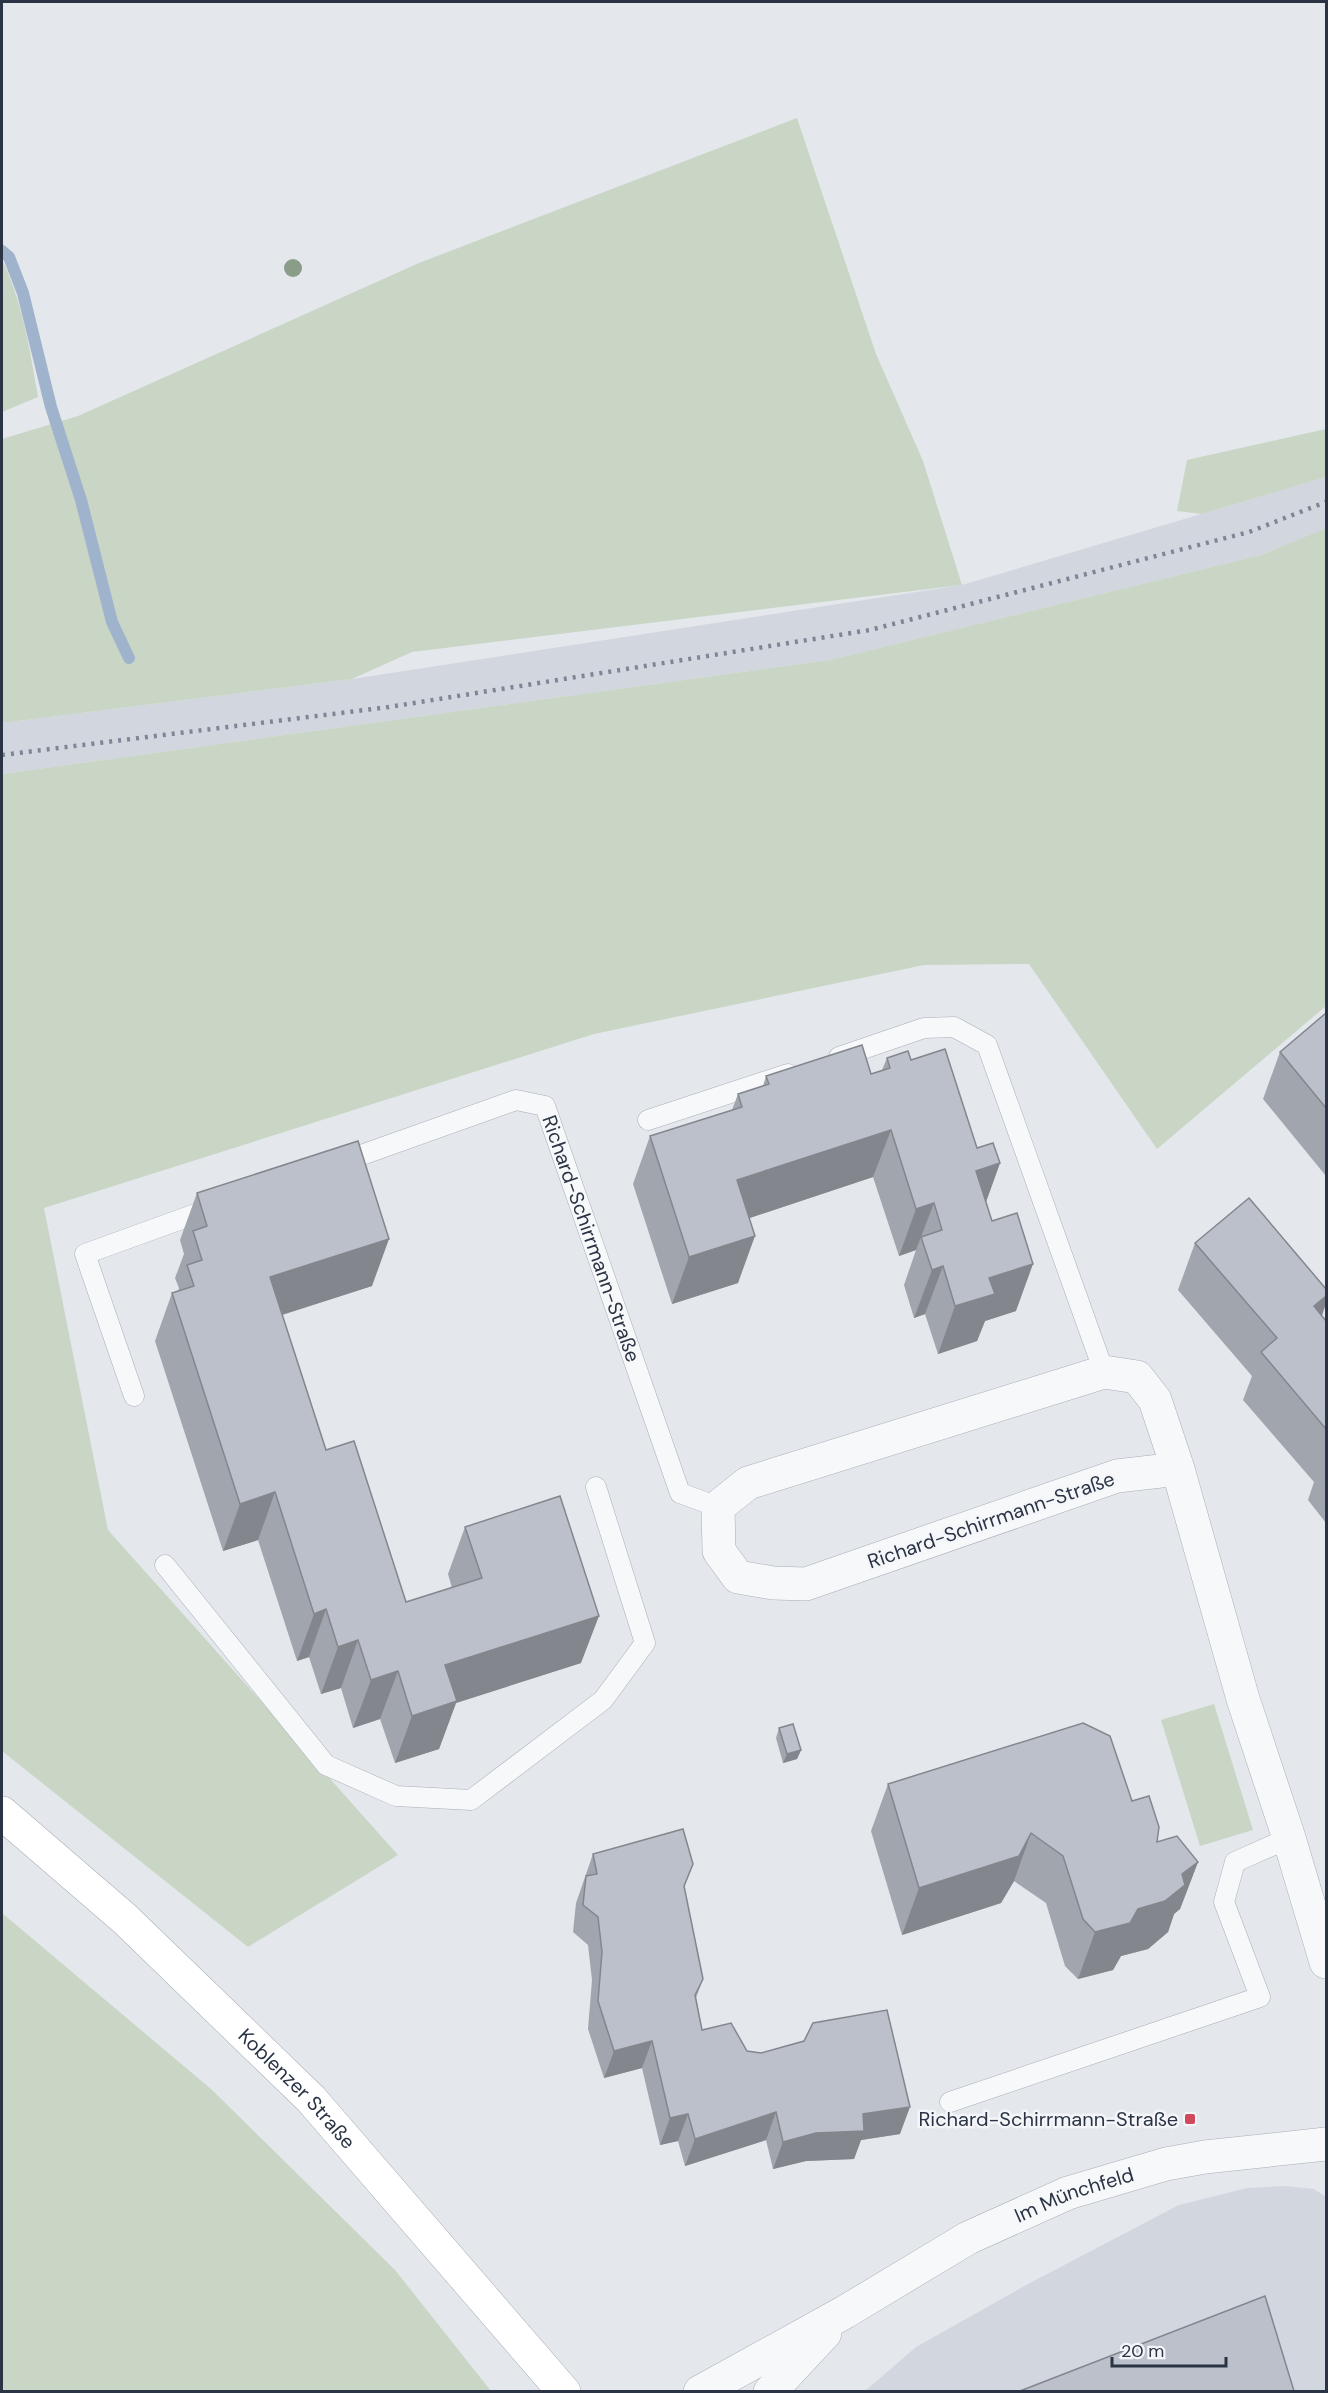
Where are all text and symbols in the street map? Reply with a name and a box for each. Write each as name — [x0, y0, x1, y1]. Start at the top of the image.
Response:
street label: Richard-Schirrmann-Straße — [536, 1112, 646, 1366]
street label: Richard-Schirrmann-Straße — [864, 1465, 1118, 1575]
street label: Koblenzer Straße — [233, 2023, 361, 2154]
place label: Richard-Schirrmann-Straße — [918, 2106, 1178, 2132]
marker: Richard-Schirrmann-Straße — [1183, 2112, 1197, 2126]
street label: Im Münchfeld — [1010, 2161, 1137, 2228]
scale bar — [1112, 2330, 1226, 2368]
text: 20 m — [1121, 2339, 1164, 2363]

